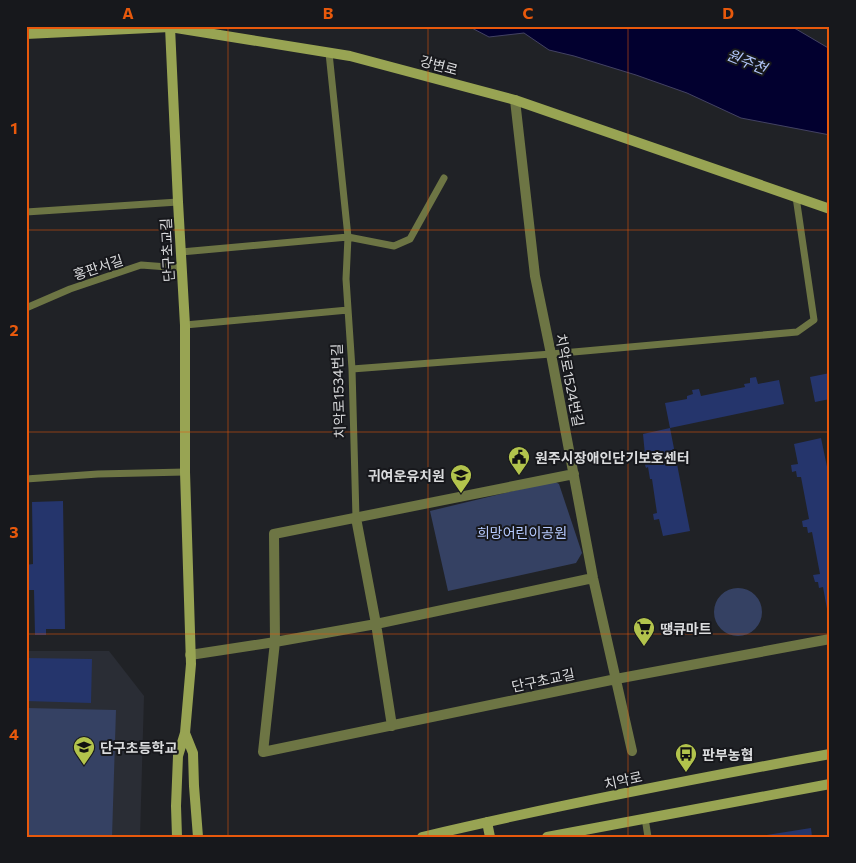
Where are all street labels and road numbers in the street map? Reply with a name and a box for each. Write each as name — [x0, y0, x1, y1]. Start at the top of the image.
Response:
street label: 강변로 — [418, 52, 460, 78]
street label: 단구초교길 — [157, 217, 177, 283]
street label: 홍판서길 — [71, 251, 125, 283]
street label: 치악로1524번길 — [553, 332, 587, 428]
street label: 치악로1534번길 — [328, 343, 348, 439]
street label: 단구초교길 — [510, 665, 576, 695]
street label: 치악로 — [602, 768, 644, 792]

